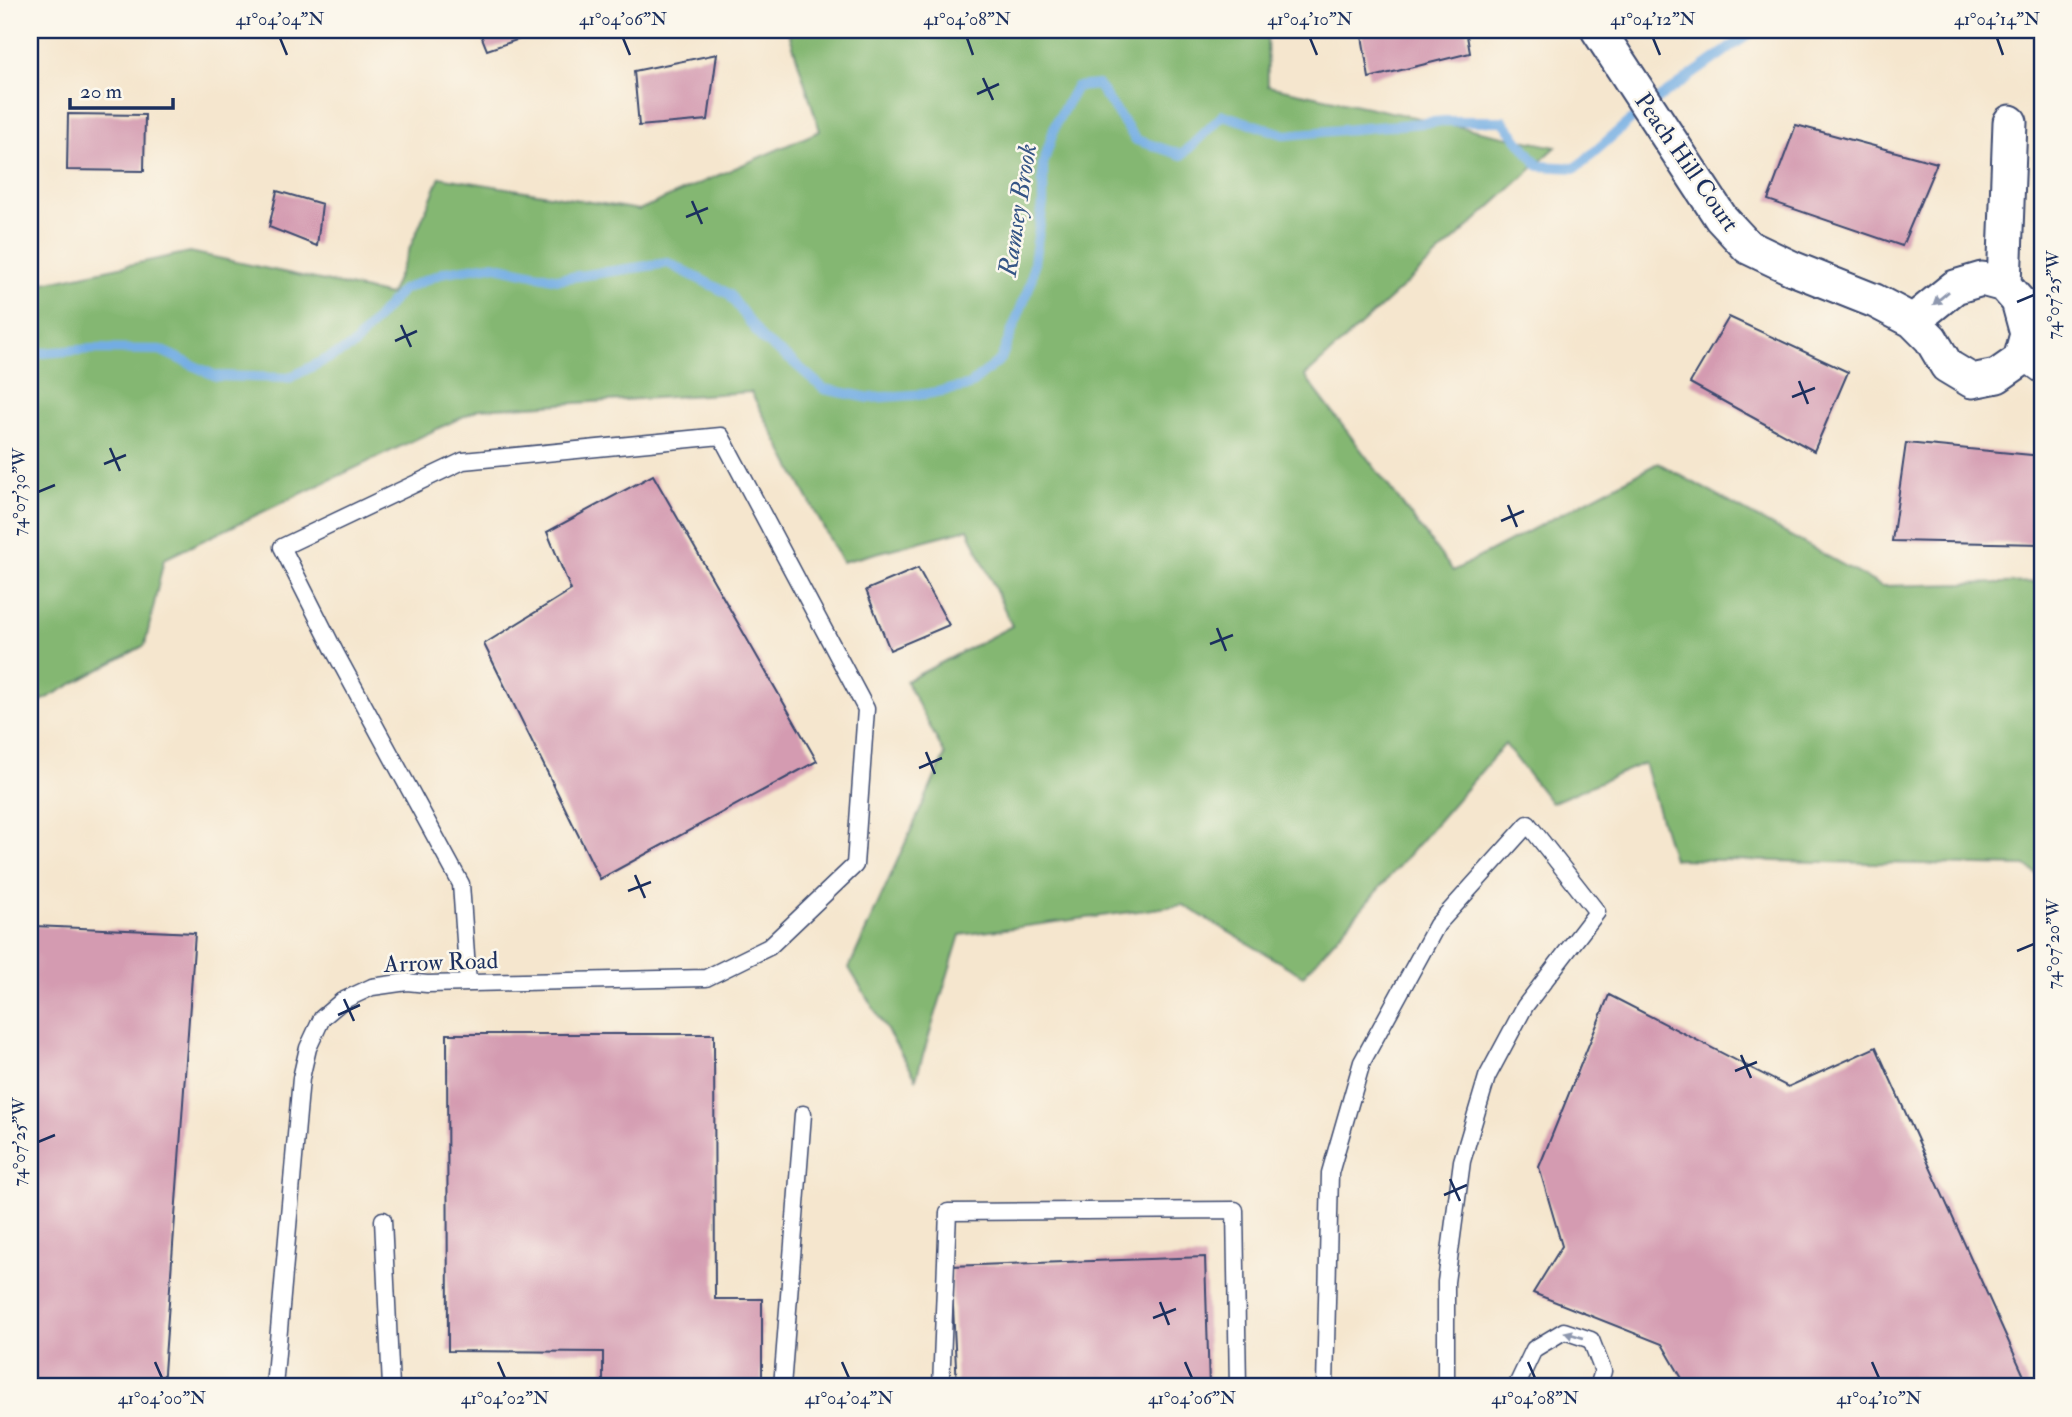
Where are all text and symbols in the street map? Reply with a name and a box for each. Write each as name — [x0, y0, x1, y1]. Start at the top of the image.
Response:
text: 41°04'04"N — [236, 8, 324, 31]
text: 41°04'06"N — [579, 8, 667, 31]
text: 41°04'08"N — [923, 8, 1011, 31]
text: 41°04'10"N — [1267, 8, 1353, 31]
text: 41°04'12"N — [1610, 8, 1696, 31]
text: 41°04'14"N — [1954, 8, 2040, 31]
scale bar — [70, 66, 173, 110]
text: 20 m — [80, 78, 122, 105]
street label: Peach Hill Court — [1627, 87, 1746, 238]
water label: Ramsey Brook — [992, 141, 1044, 280]
text: 74°07'25"W — [2042, 250, 2065, 340]
one-way arrow — [1933, 290, 1950, 305]
text: 74°07'30"W — [8, 447, 31, 536]
text: 74°07'20"W — [2042, 898, 2065, 989]
street label: Arrow Road — [382, 945, 499, 980]
text: 74°07'25"W — [8, 1097, 31, 1187]
one-way arrow — [1564, 1329, 1585, 1339]
text: 41°04'00"N — [118, 1387, 206, 1410]
text: 41°04'02"N — [461, 1387, 549, 1410]
text: 41°04'04"N — [805, 1387, 893, 1410]
text: 41°04'06"N — [1148, 1387, 1236, 1410]
text: 41°04'08"N — [1491, 1387, 1579, 1410]
text: 41°04'10"N — [1836, 1387, 1922, 1410]

